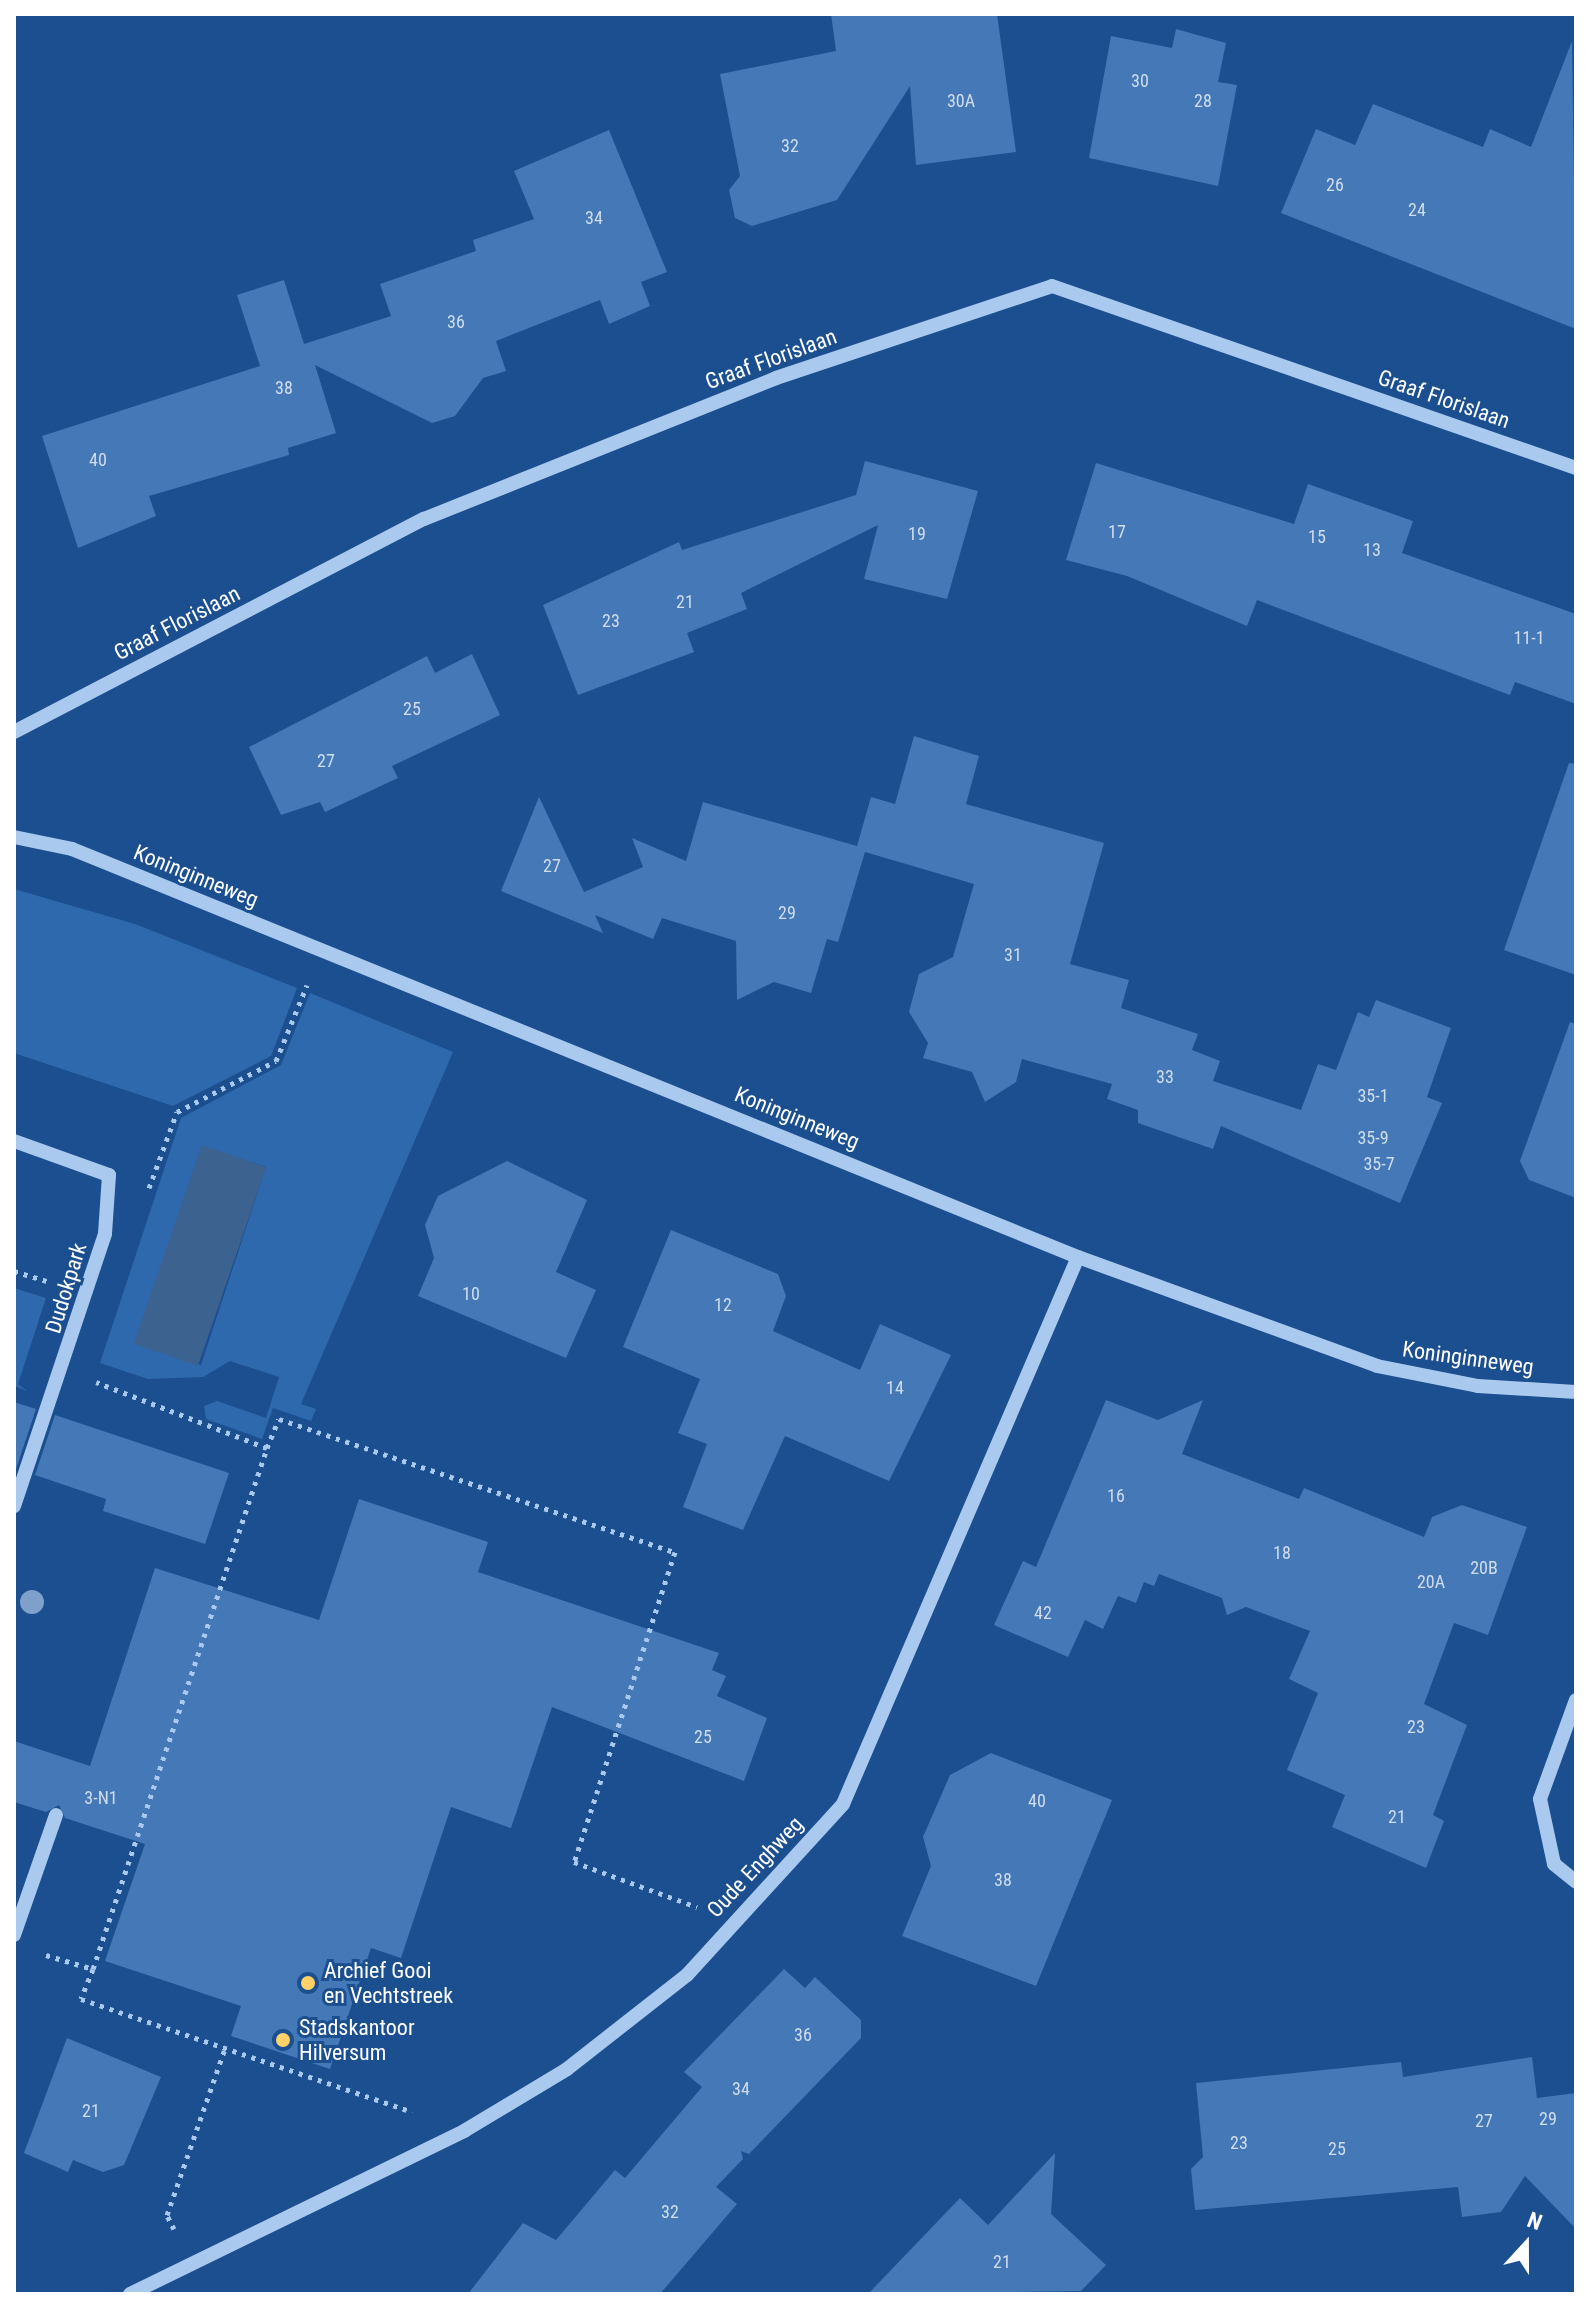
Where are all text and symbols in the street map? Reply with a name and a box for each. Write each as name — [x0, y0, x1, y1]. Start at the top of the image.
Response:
house number: 30 — [1131, 70, 1149, 92]
house number: 30A — [947, 90, 975, 112]
house number: 28 — [1194, 90, 1212, 112]
house number: 32 — [781, 135, 799, 157]
house number: 26 — [1326, 174, 1344, 196]
house number: 24 — [1408, 199, 1426, 221]
house number: 34 — [585, 207, 603, 229]
house number: 36 — [447, 311, 465, 333]
street label: Graaf Florislaan — [702, 323, 840, 395]
street label: Graaf Florislaan — [1375, 364, 1513, 434]
house number: 38 — [275, 377, 293, 399]
house number: 40 — [89, 449, 107, 471]
house number: 17 — [1108, 521, 1126, 543]
house number: 19 — [908, 523, 926, 545]
house number: 15 — [1308, 526, 1326, 548]
house number: 13 — [1363, 539, 1381, 561]
street label: Graaf Florislaan — [110, 580, 244, 666]
house number: 21 — [676, 591, 694, 613]
house number: 23 — [602, 610, 620, 632]
house number: 11-1 — [1513, 627, 1545, 649]
house number: 25 — [403, 698, 421, 720]
house number: 27 — [317, 750, 335, 772]
street label: Koninginneweg — [130, 839, 262, 913]
house number: 27 — [543, 855, 561, 877]
house number: 29 — [778, 902, 796, 924]
house number: 31 — [1004, 944, 1022, 966]
house number: 33 — [1156, 1066, 1174, 1088]
street label: Koninginneweg — [731, 1081, 863, 1155]
house number: 35-1 — [1357, 1085, 1389, 1107]
house number: 35-9 — [1357, 1127, 1389, 1149]
house number: 35-7 — [1363, 1153, 1395, 1175]
street label: Dudokpark — [40, 1240, 92, 1336]
house number: 10 — [462, 1283, 480, 1305]
house number: 12 — [714, 1294, 732, 1316]
street label: Koninginneweg — [1401, 1336, 1535, 1380]
house number: 14 — [886, 1377, 904, 1399]
house number: 16 — [1107, 1485, 1125, 1507]
house number: 18 — [1273, 1542, 1291, 1564]
house number: 20B — [1470, 1557, 1498, 1579]
house number: 20A — [1417, 1571, 1445, 1593]
house number: 42 — [1034, 1602, 1052, 1624]
house number: 23 — [1407, 1716, 1425, 1738]
house number: 25 — [694, 1726, 712, 1748]
house number: 3-N1 — [84, 1787, 118, 1809]
house number: 40 — [1028, 1790, 1046, 1812]
house number: 21 — [1388, 1806, 1406, 1828]
street label: Oude Enghweg — [701, 1811, 809, 1923]
house number: 38 — [994, 1869, 1012, 1891]
place label: Archief Gooi en Vechtstreek — [324, 1957, 453, 2008]
marker: Archief Gooi en Vechtstreek — [299, 1974, 317, 1992]
place label: Stadskantoor Hilversum — [299, 2014, 415, 2066]
house number: 36 — [794, 2024, 812, 2046]
marker: Stadskantoor Hilversum — [274, 2031, 292, 2049]
house number: 34 — [732, 2078, 750, 2100]
house number: 21 — [82, 2100, 100, 2122]
house number: 29 — [1539, 2108, 1557, 2130]
house number: 27 — [1475, 2110, 1493, 2132]
house number: 23 — [1230, 2132, 1248, 2154]
house number: 25 — [1328, 2138, 1346, 2160]
house number: 32 — [661, 2201, 679, 2223]
north arrow — [1486, 2204, 1566, 2284]
text: N — [1524, 2207, 1546, 2235]
house number: 21 — [993, 2251, 1011, 2273]

